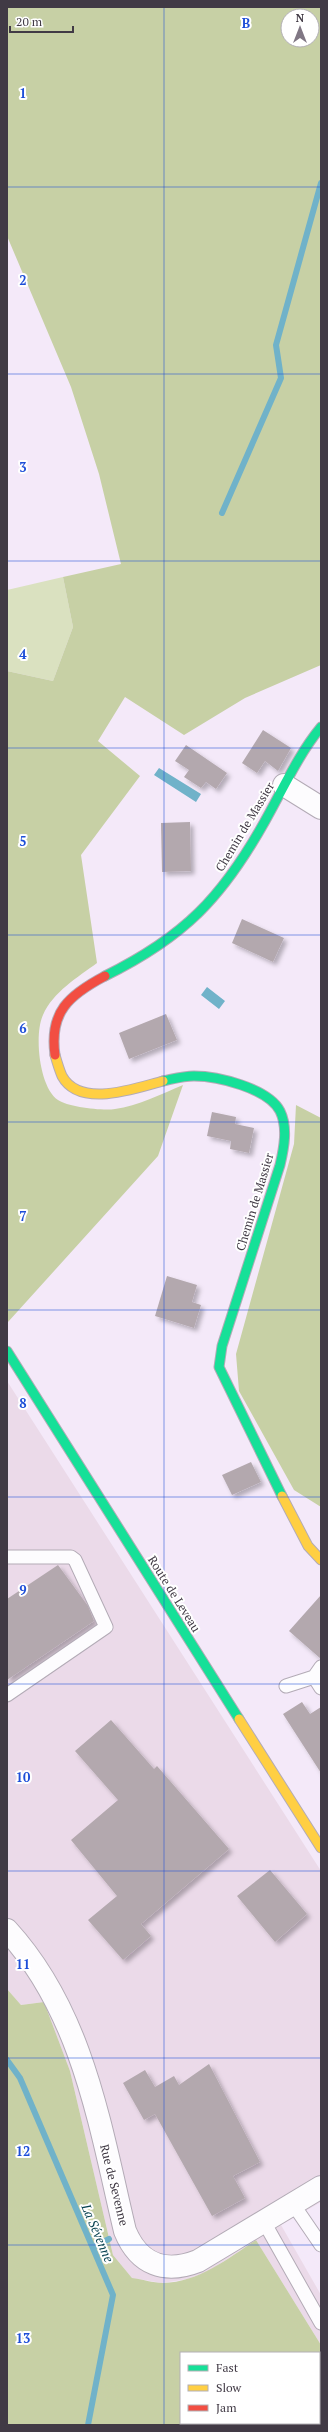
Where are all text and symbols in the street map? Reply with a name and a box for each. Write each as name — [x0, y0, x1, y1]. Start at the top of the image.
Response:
scale bar — [10, 8, 73, 34]
north arrow — [280, 8, 320, 48]
text: N — [296, 11, 305, 25]
text: 20 m — [16, 14, 43, 29]
text: B — [242, 14, 250, 32]
text: 1 — [19, 84, 27, 102]
text: 2 — [19, 271, 27, 289]
text: 3 — [19, 458, 27, 476]
text: 4 — [19, 645, 27, 663]
street label: Chemin de Massier — [212, 779, 277, 874]
text: 5 — [19, 832, 27, 850]
text: 6 — [19, 1019, 27, 1037]
street label: Chemin de Massier — [233, 1151, 277, 1253]
text: 7 — [19, 1207, 27, 1225]
text: 8 — [19, 1394, 27, 1412]
street label: Route de Leveau — [145, 1553, 204, 1635]
text: 9 — [19, 1581, 27, 1599]
text: 10 — [16, 1768, 31, 1786]
text: 11 — [16, 1955, 30, 1973]
text: 12 — [16, 2142, 30, 2160]
street label: Rue de Sevenne — [97, 2143, 132, 2227]
water label: La Sévenne — [77, 2200, 118, 2265]
text: 13 — [16, 2329, 30, 2347]
legend — [180, 2352, 320, 2424]
text: Fast — [216, 2360, 239, 2375]
text: Slow — [216, 2380, 242, 2395]
text: Jam — [216, 2400, 237, 2415]

